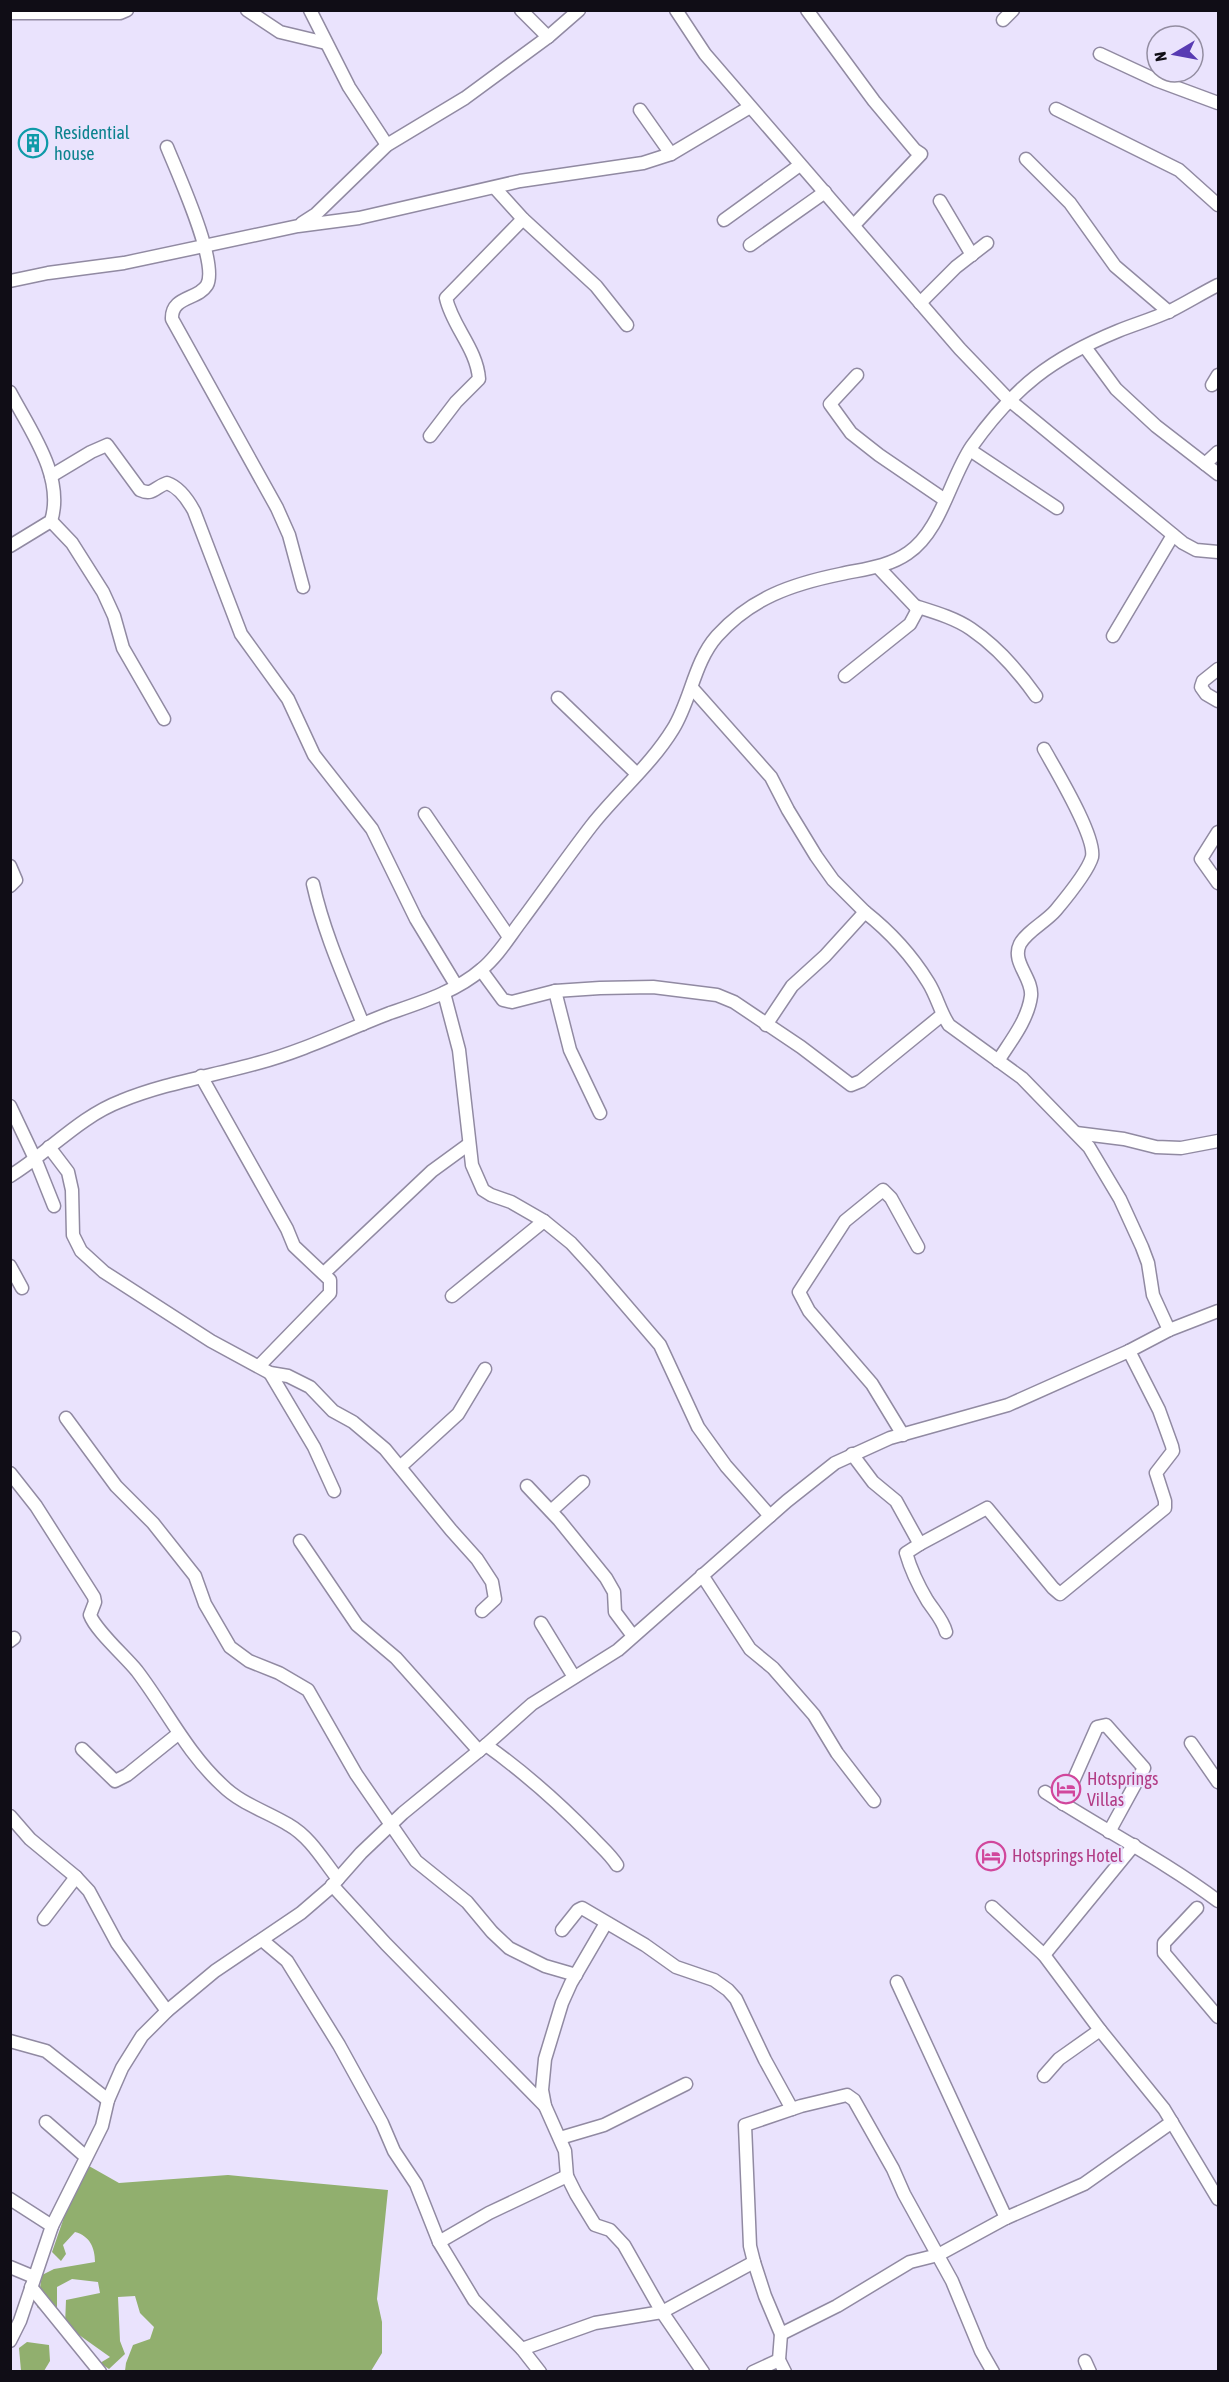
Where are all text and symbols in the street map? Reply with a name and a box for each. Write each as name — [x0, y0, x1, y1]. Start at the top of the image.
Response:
north arrow — [1145, 24, 1205, 84]
text: N — [1151, 50, 1170, 63]
place label: Residential house — [54, 122, 130, 164]
building icon: Residential house — [17, 127, 49, 159]
place label: Hotsprings Villas — [1087, 1768, 1158, 1810]
hotel icon: Hotsprings Villas — [1050, 1773, 1082, 1805]
hotel icon: Hotsprings Hotel — [975, 1840, 1007, 1872]
place label: Hotsprings Hotel — [1012, 1845, 1123, 1866]

